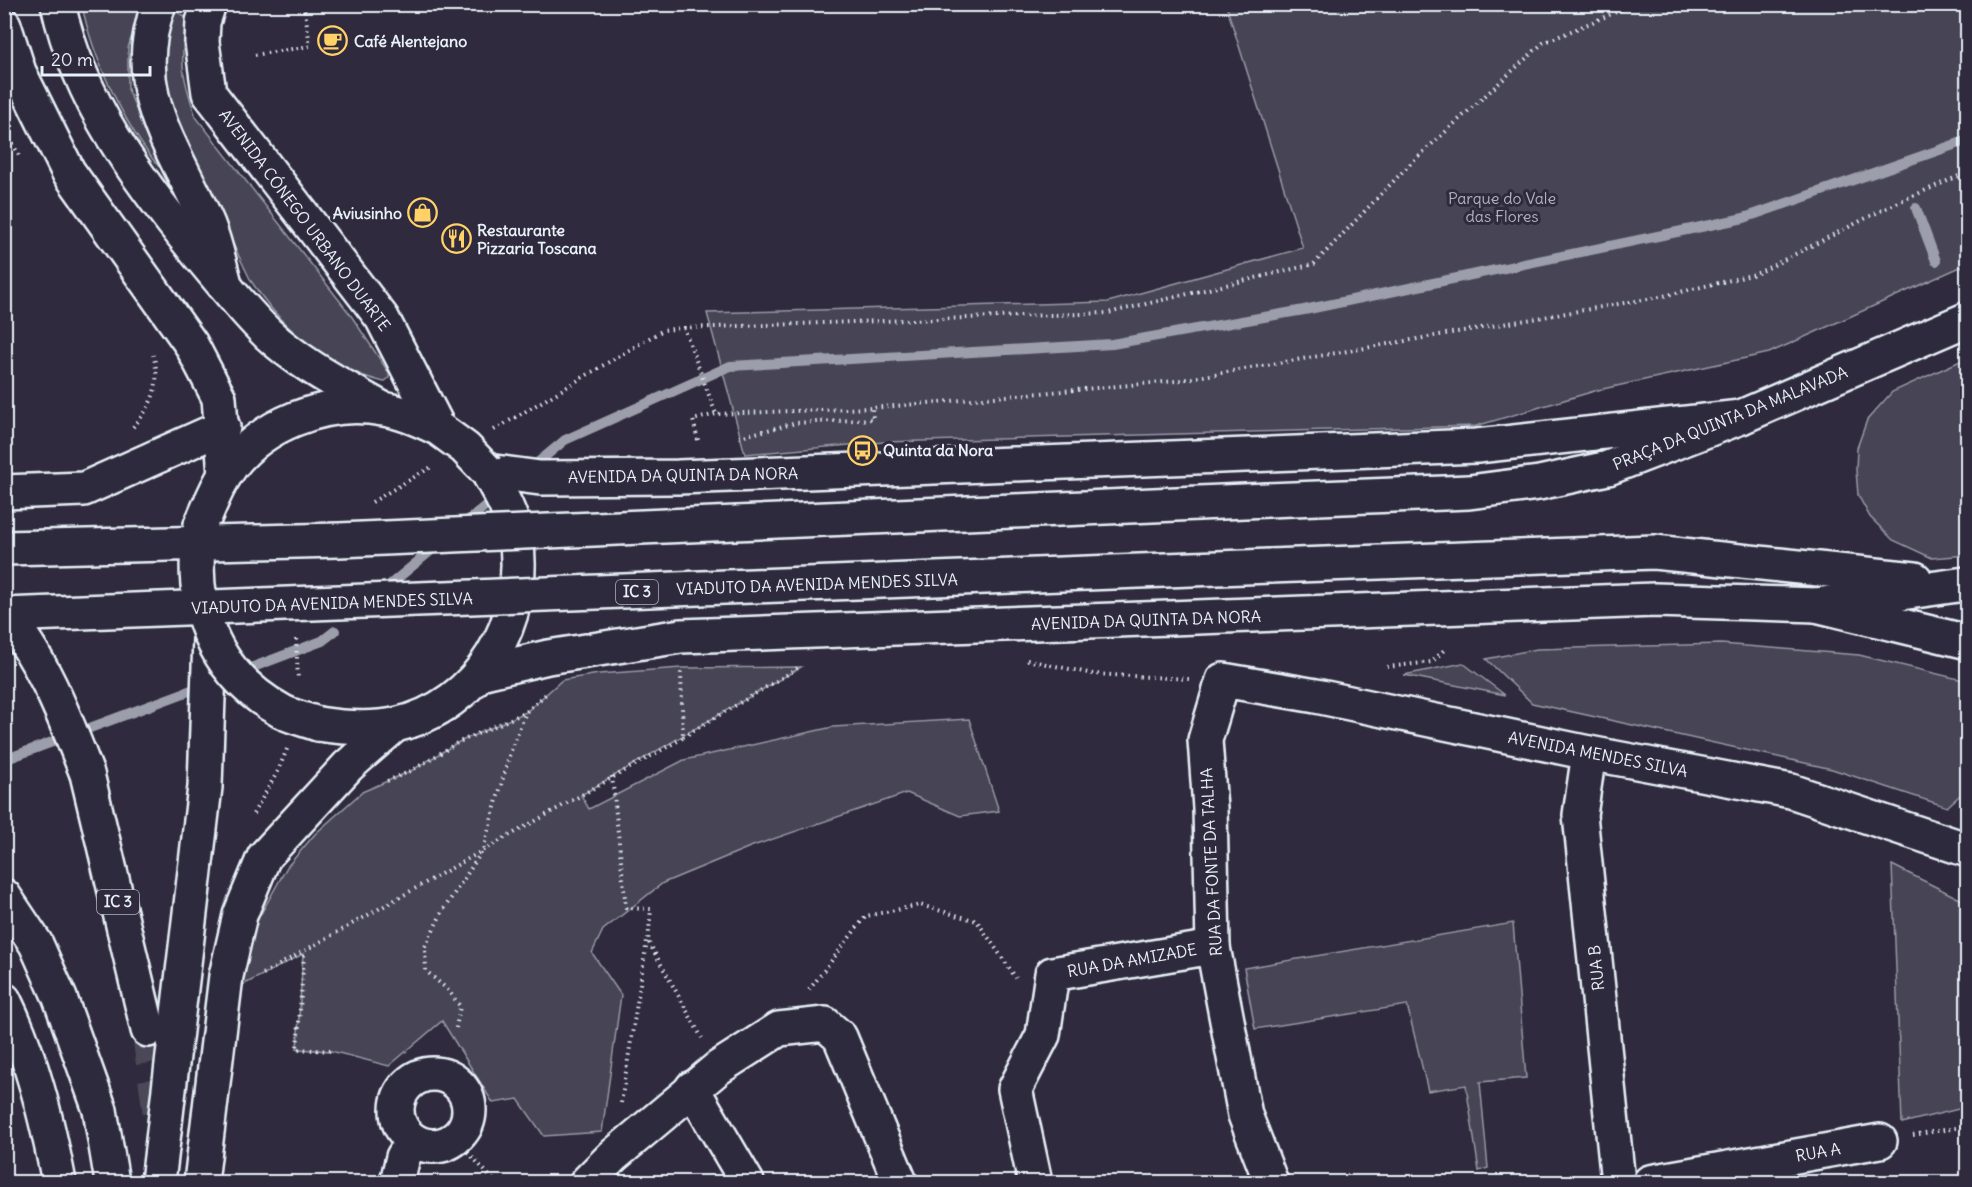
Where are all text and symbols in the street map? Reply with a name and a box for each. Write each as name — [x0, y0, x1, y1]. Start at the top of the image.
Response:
cafe icon: Café Alentejano — [317, 25, 349, 57]
place label: Café Alentejano — [354, 31, 467, 51]
scale bar — [42, 39, 150, 77]
text: 20 m — [51, 48, 93, 71]
street label: AVENIDA CÓNEGO URBANO DUARTE — [215, 105, 395, 335]
park label: Parque do Vale das Flores — [1448, 188, 1556, 226]
shop icon: Aviusinho — [407, 197, 439, 229]
place label: Aviusinho — [333, 203, 402, 223]
place label: Restaurante Pizzaria Toscana — [477, 220, 597, 258]
restaurant icon: Restaurante Pizzaria Toscana — [440, 223, 472, 255]
street label: PRAÇA DA QUINTA DA MALAVADA — [1610, 362, 1850, 474]
bus stop icon: Quinta da Nora — [846, 434, 878, 466]
place label: Quinta da Nora — [883, 440, 993, 460]
street label: AVENIDA DA QUINTA DA NORA — [568, 463, 798, 487]
street label: VIADUTO DA AVENIDA MENDES SILVA — [676, 569, 958, 599]
road number: IC 3 — [616, 580, 658, 604]
street label: VIADUTO DA AVENIDA MENDES SILVA — [191, 588, 473, 618]
street label: AVENIDA DA QUINTA DA NORA — [1031, 606, 1261, 634]
street label: AVENIDA MENDES SILVA — [1506, 727, 1690, 781]
street label: RUA DA FONTE DA TALHA — [1196, 767, 1226, 957]
road number: IC 3 — [97, 890, 139, 914]
street label: RUA DA AMIZADE — [1066, 939, 1198, 981]
street label: RUA B — [1584, 944, 1608, 992]
street label: RUA A — [1794, 1138, 1842, 1166]

